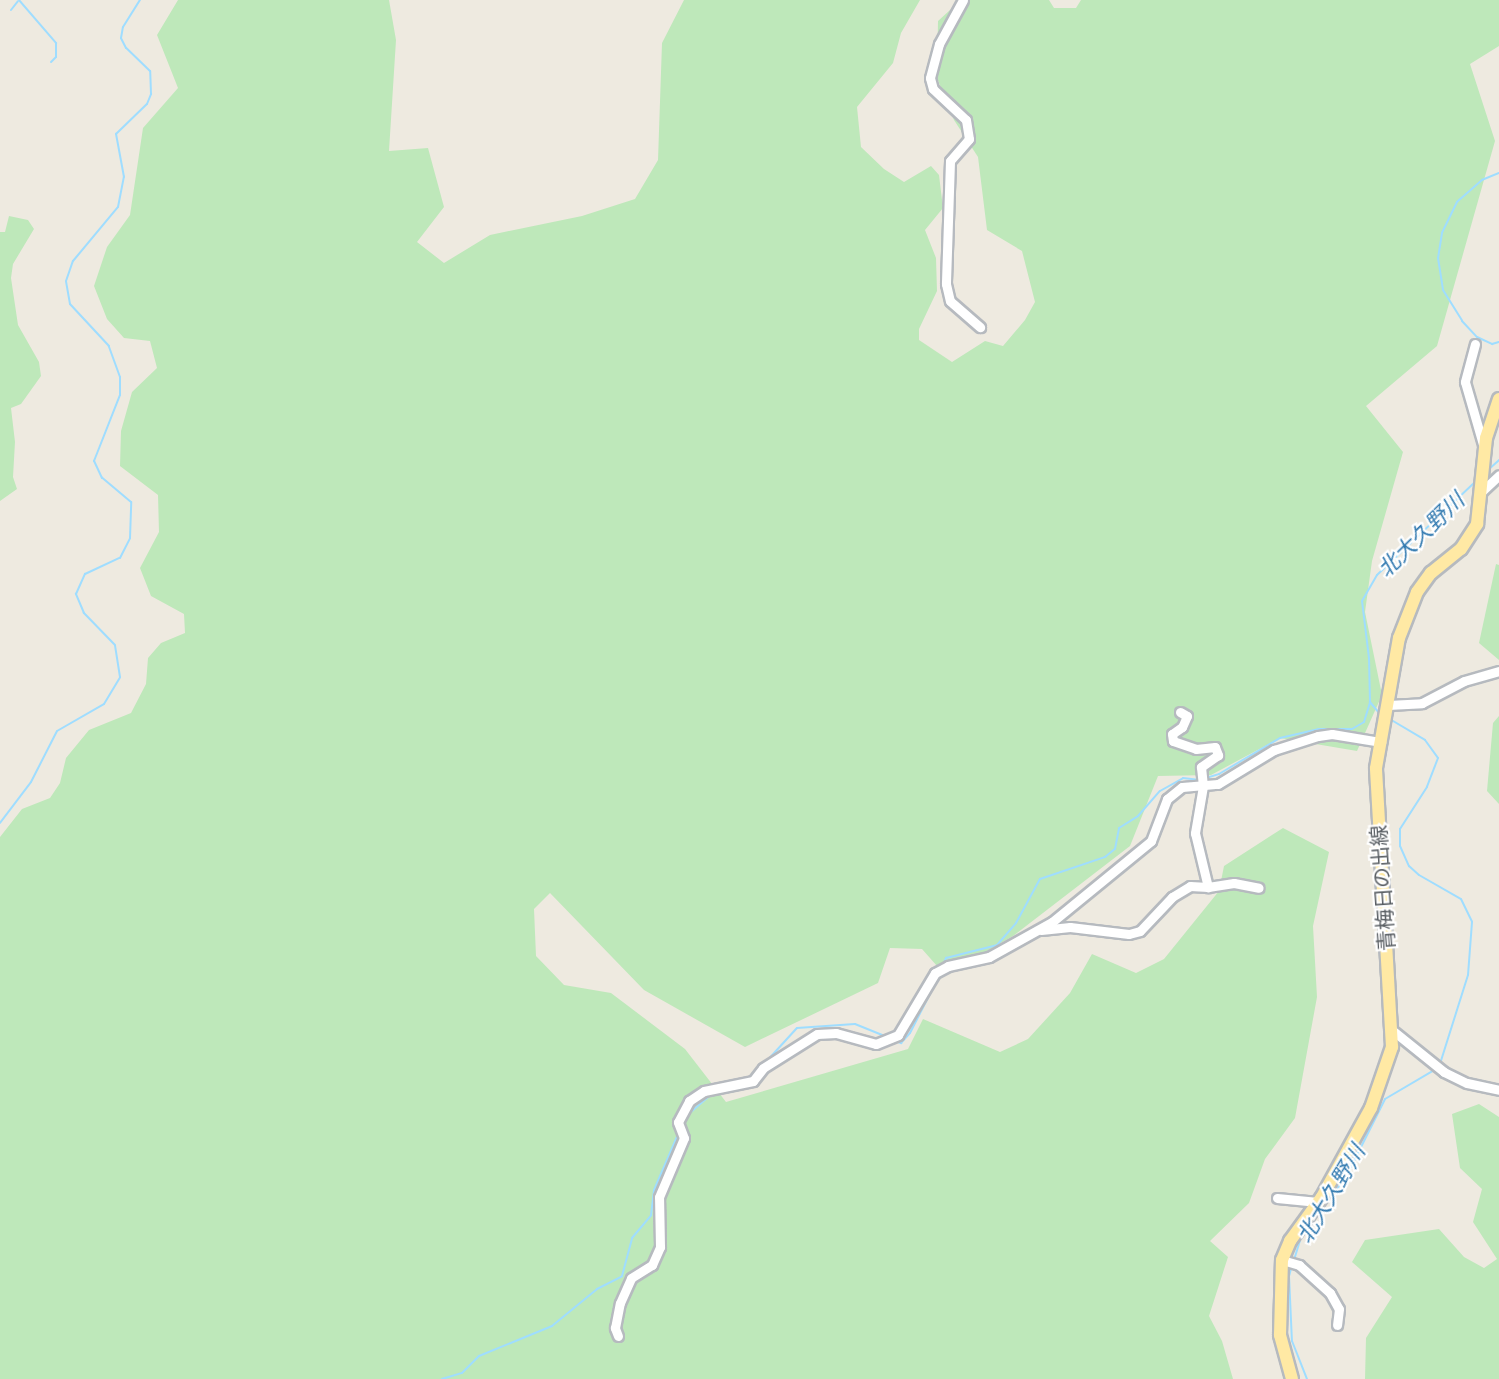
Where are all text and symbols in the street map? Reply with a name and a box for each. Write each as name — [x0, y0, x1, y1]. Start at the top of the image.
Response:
water label: 北大久野川 — [1372, 487, 1470, 583]
street label: 青梅日の出線 — [1366, 824, 1400, 952]
water label: 北大久野川 — [1291, 1140, 1371, 1248]

